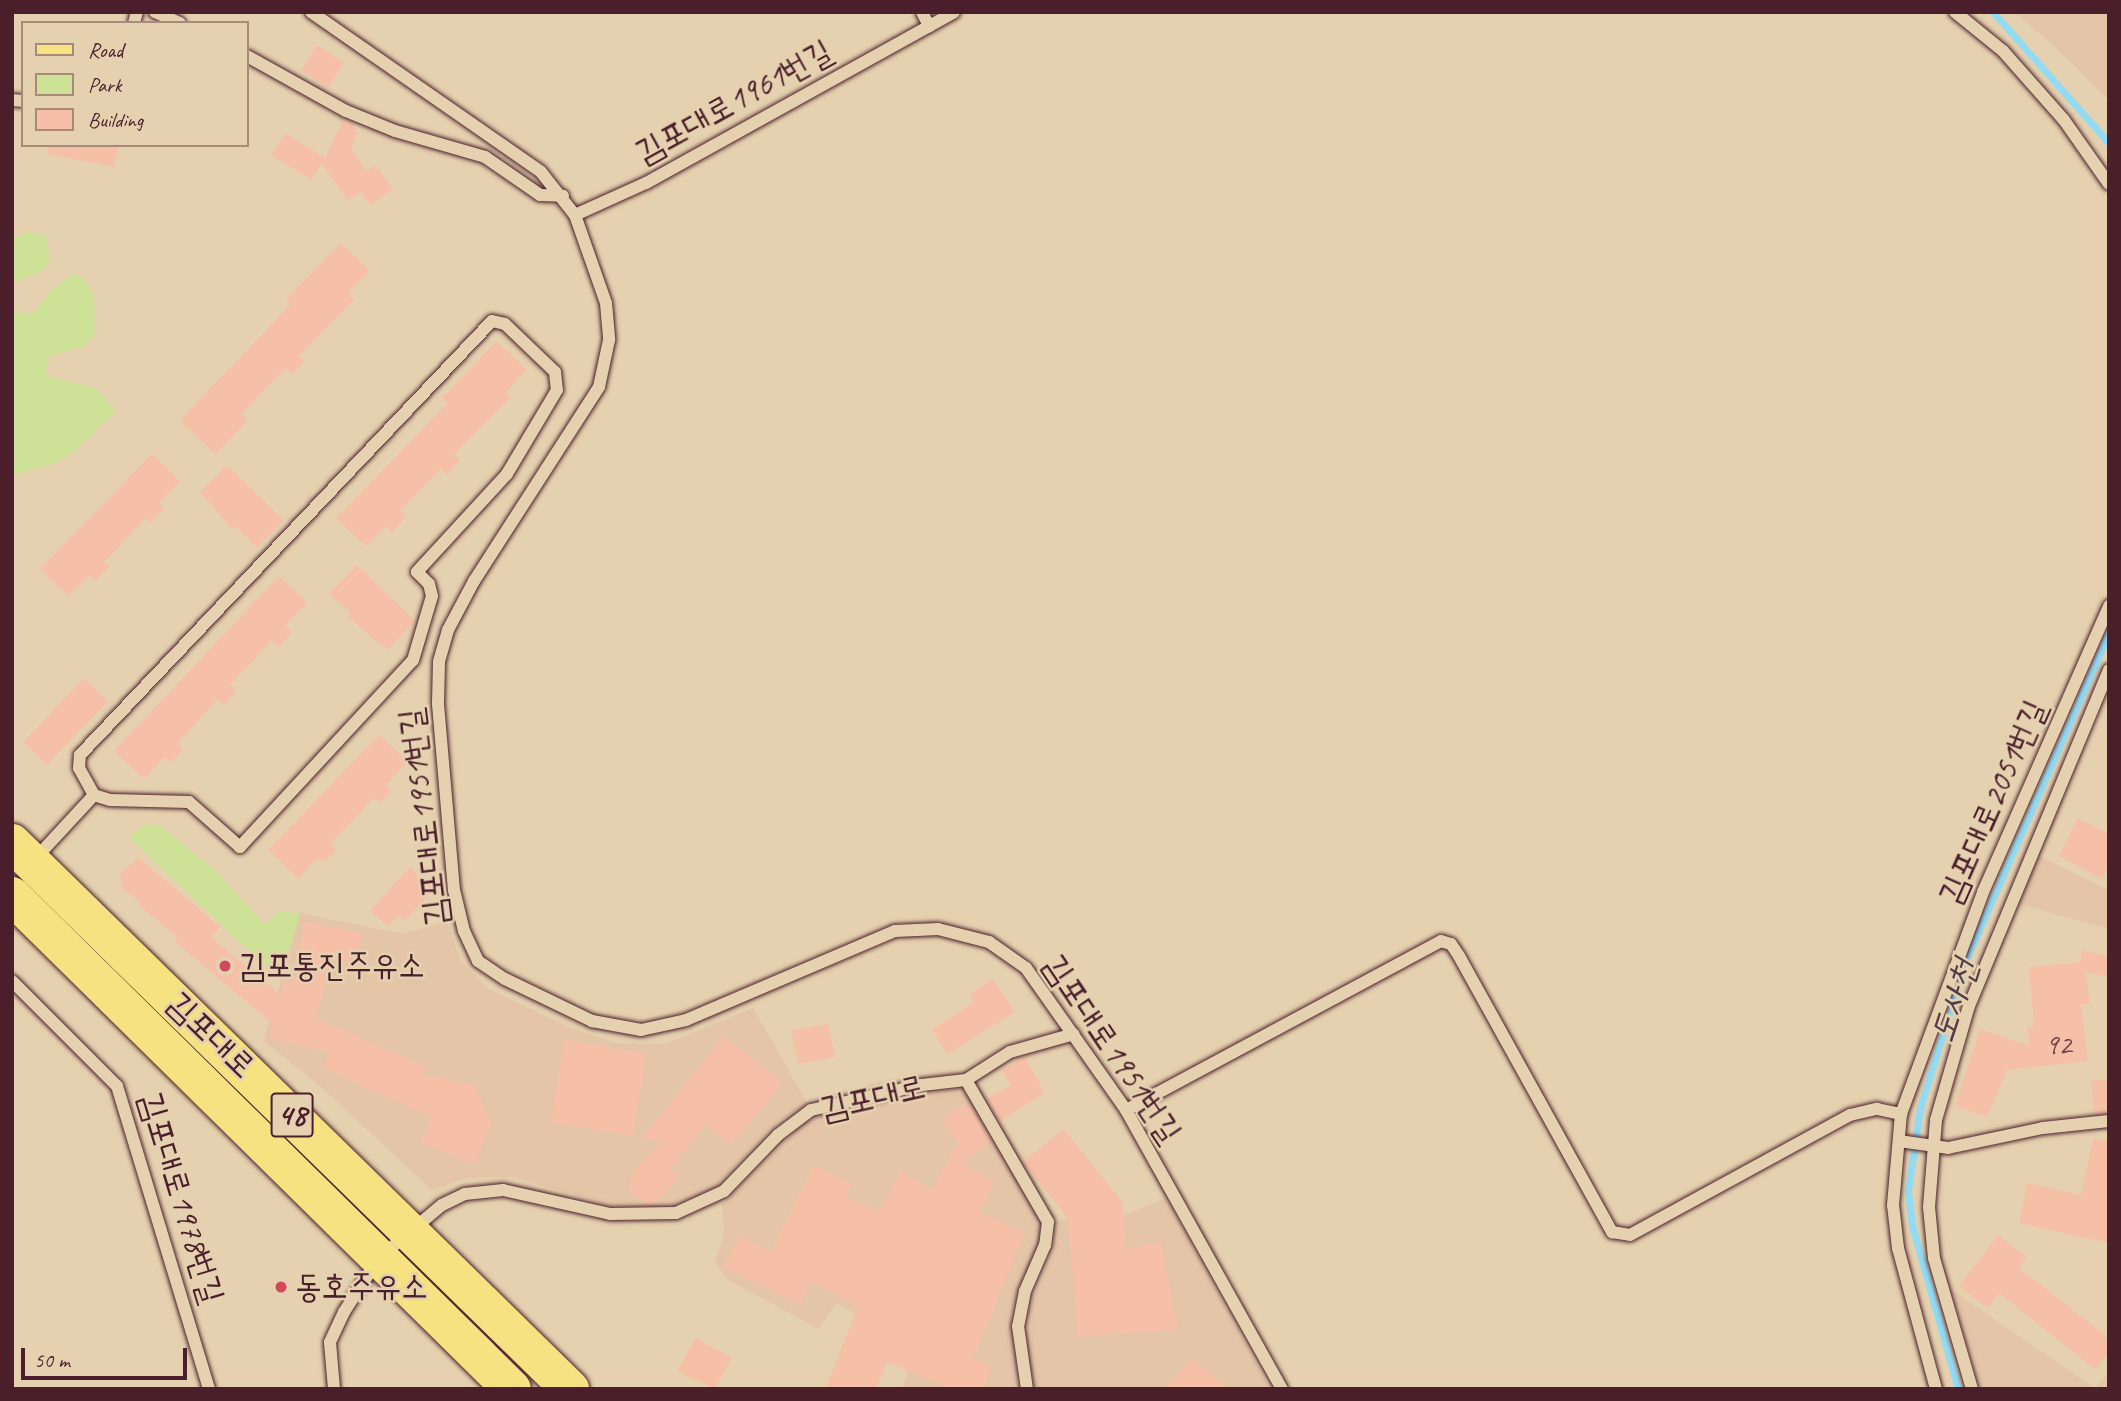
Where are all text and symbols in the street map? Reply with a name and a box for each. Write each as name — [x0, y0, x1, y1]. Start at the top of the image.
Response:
legend — [21, 21, 248, 147]
street label: 김포대로1961번길 — [629, 32, 839, 172]
text: Road — [88, 37, 123, 63]
text: Park — [88, 72, 121, 98]
text: Building — [88, 107, 143, 133]
street label: 김포대로2051번길 — [1930, 694, 2056, 910]
street label: 김포대로1951번길 — [391, 706, 457, 928]
place label: 김포통진주유소 — [239, 946, 425, 986]
street label: 김포대로1951번길 — [1034, 947, 1190, 1151]
water label: 도사천 — [1921, 954, 1987, 1048]
marker: 김포통진주유소 — [217, 958, 233, 974]
street label: 김포대로 — [159, 984, 263, 1086]
house number: 92 — [2045, 1026, 2071, 1062]
street label: 김포대로 — [817, 1067, 929, 1129]
road number: 48 — [269, 1086, 315, 1144]
street label: 김포대로1978번길 — [130, 1088, 232, 1308]
place label: 동호주유소 — [295, 1267, 428, 1307]
marker: 동호주유소 — [273, 1279, 289, 1295]
scale bar — [24, 1334, 191, 1378]
text: 50 m — [34, 1347, 70, 1373]

